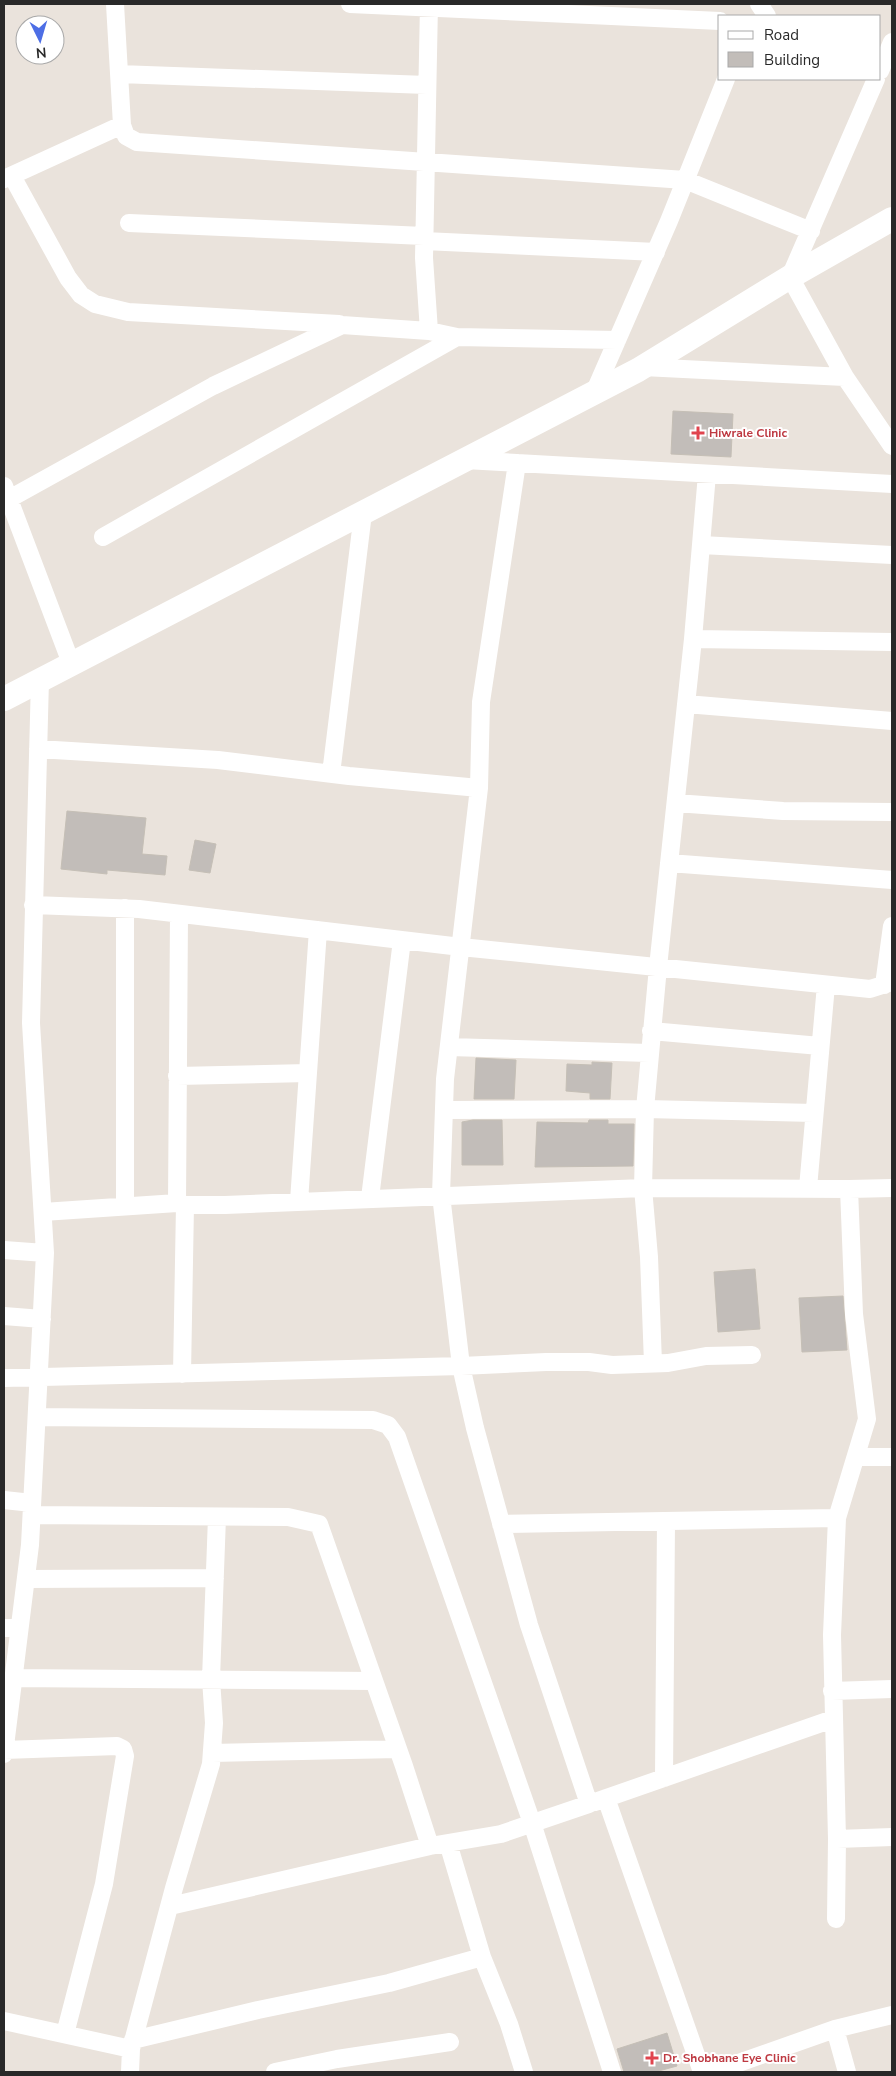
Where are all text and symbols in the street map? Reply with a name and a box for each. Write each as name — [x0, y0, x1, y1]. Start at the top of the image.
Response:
north arrow — [15, 15, 65, 65]
legend — [718, 15, 881, 80]
text: Road — [764, 25, 799, 45]
text: N — [35, 43, 47, 62]
text: Building — [764, 50, 820, 70]
place label: Hiwrale Clinic — [709, 425, 787, 441]
marker: Hiwrale Clinic — [691, 426, 705, 440]
place label: Dr. Shobhane Eye Clinic — [663, 2050, 796, 2066]
marker: Dr. Shobhane Eye Clinic — [645, 2051, 659, 2065]

